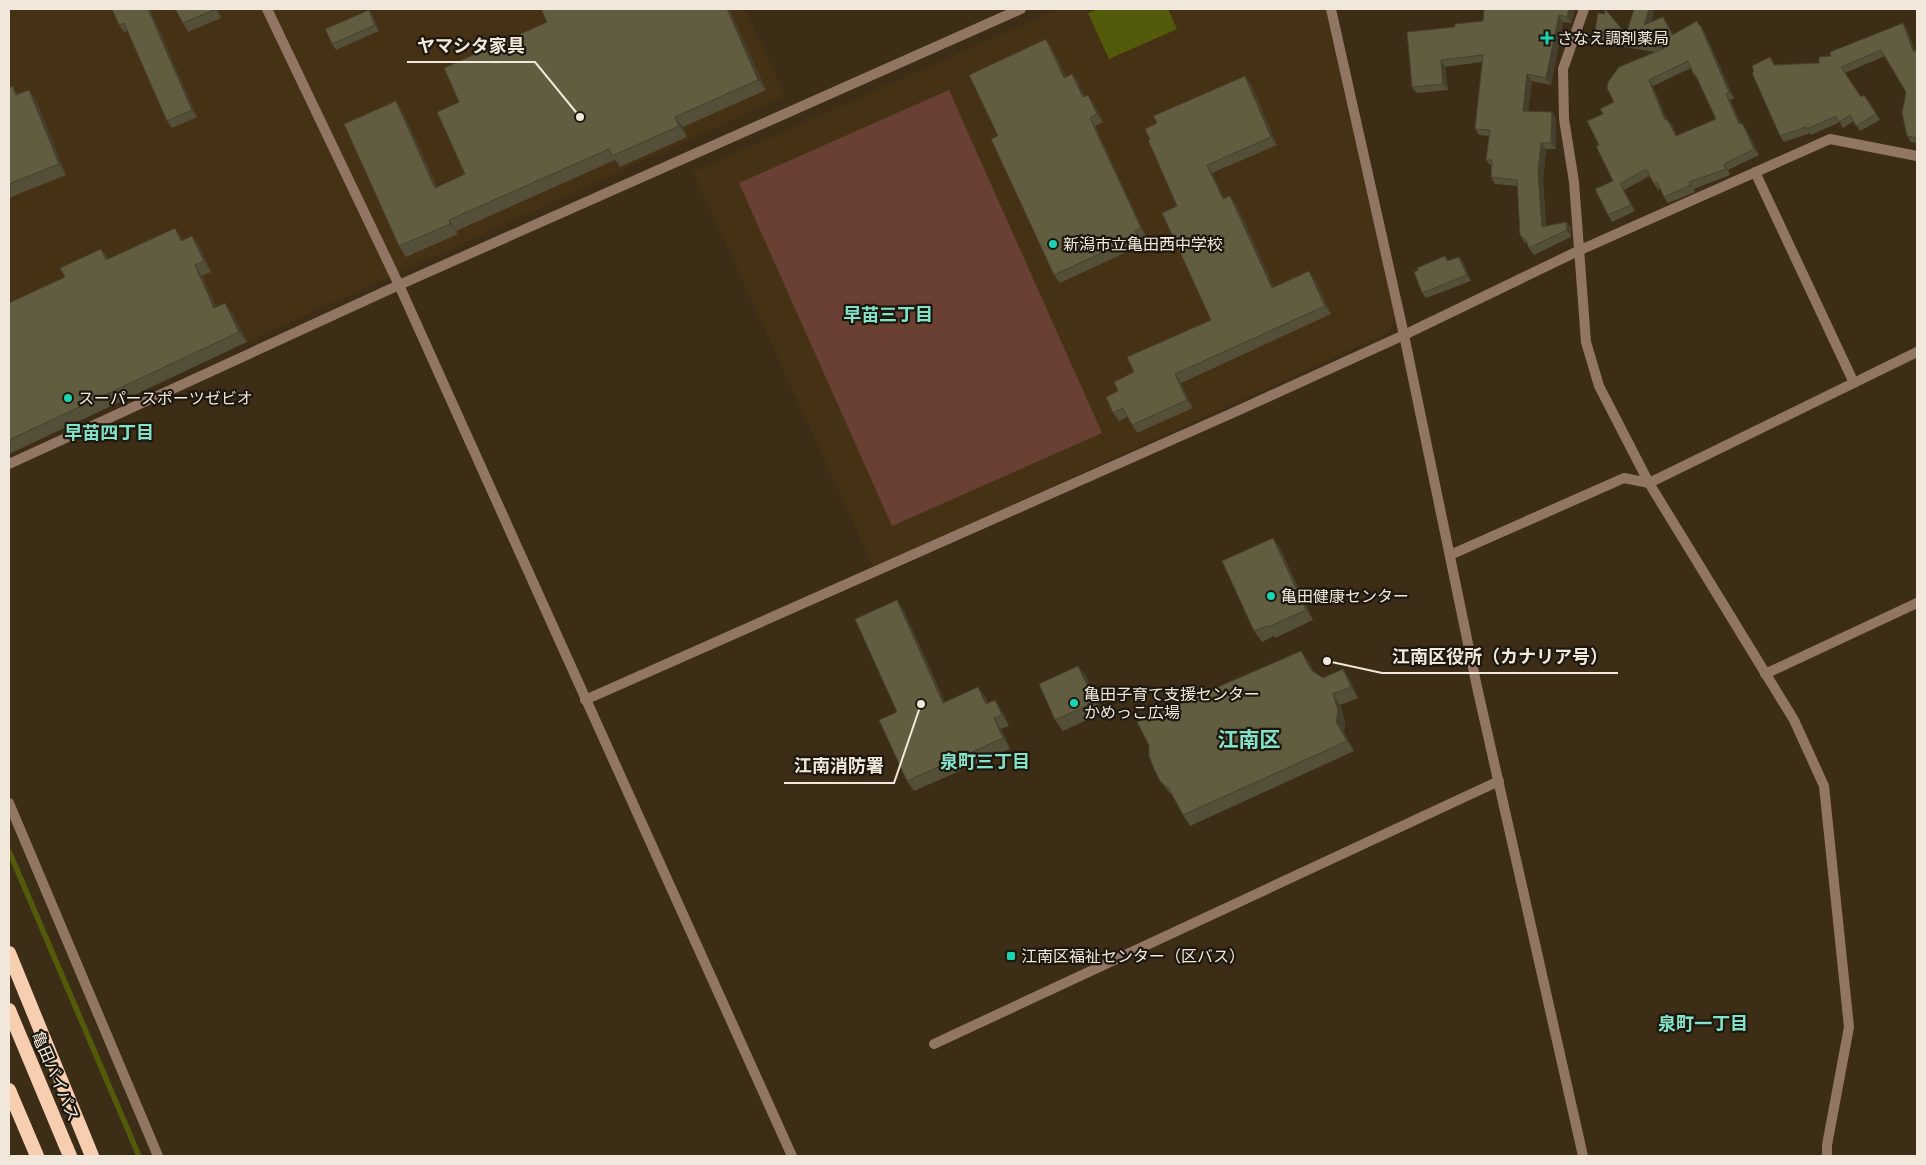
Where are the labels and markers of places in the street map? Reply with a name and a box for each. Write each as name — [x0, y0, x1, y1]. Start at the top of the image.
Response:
place label: さなえ調剤薬局 — [1557, 28, 1669, 48]
callout: ヤマシタ家具 — [407, 29, 535, 62]
marker: さなえ調剤薬局 — [1541, 32, 1553, 44]
place label: 新潟市立亀田西中学校 — [1063, 234, 1223, 254]
marker: 新潟市立亀田西中学校 — [1047, 238, 1059, 250]
place label: スーパースポーツゼビオ — [78, 388, 253, 408]
marker: スーパースポーツゼビオ — [62, 392, 74, 404]
place label: 亀田健康センター — [1281, 586, 1409, 606]
marker: 亀田健康センター — [1265, 590, 1277, 602]
callout: 江南区役所（カナリア号） — [1382, 640, 1618, 673]
place label: 亀田子育て支援センター かめっこ広場 — [1084, 684, 1260, 722]
marker: 亀田子育て支援センター かめっこ広場 — [1068, 697, 1080, 709]
callout: 江南消防署 — [784, 750, 894, 783]
place label: 江南区福祉センター（区バス） — [1021, 946, 1245, 966]
marker: 江南区福祉センター（区バス） — [1005, 950, 1017, 962]

